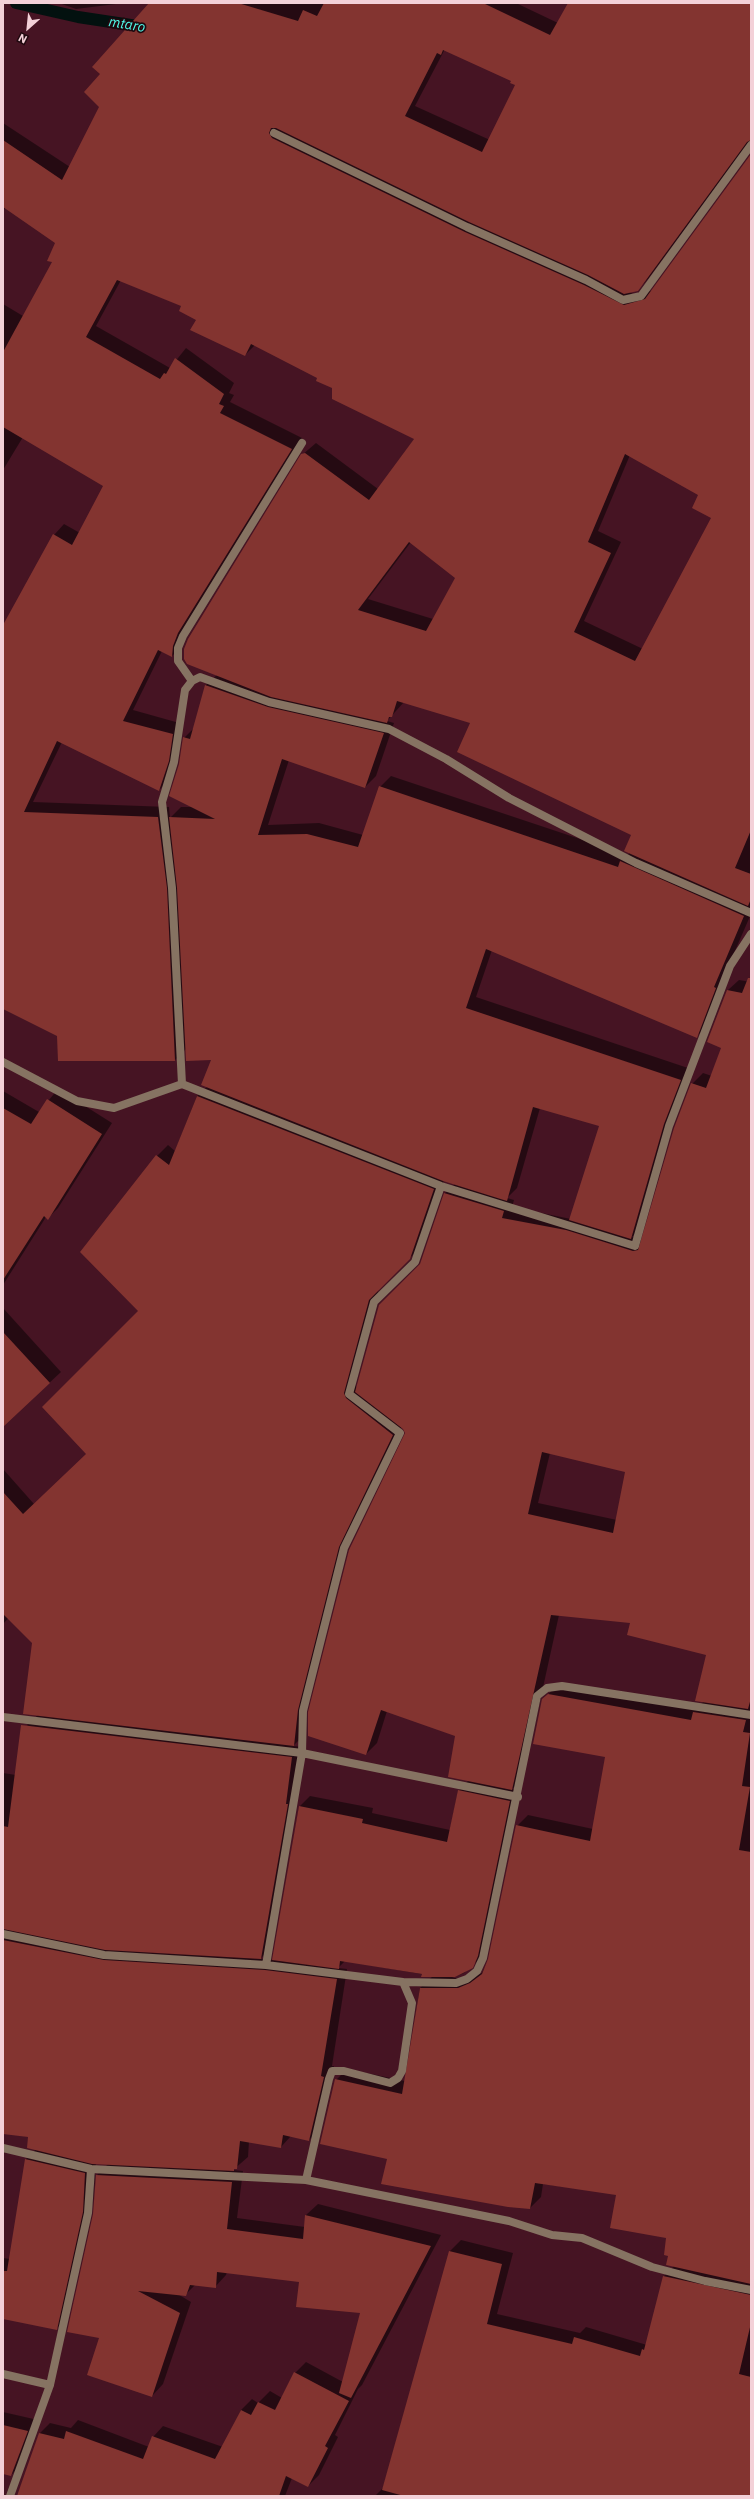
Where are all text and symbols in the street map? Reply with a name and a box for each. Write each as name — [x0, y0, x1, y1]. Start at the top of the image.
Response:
north arrow — [8, 8, 48, 48]
water label: mtaro — [107, 14, 147, 36]
text: N — [16, 31, 29, 47]

